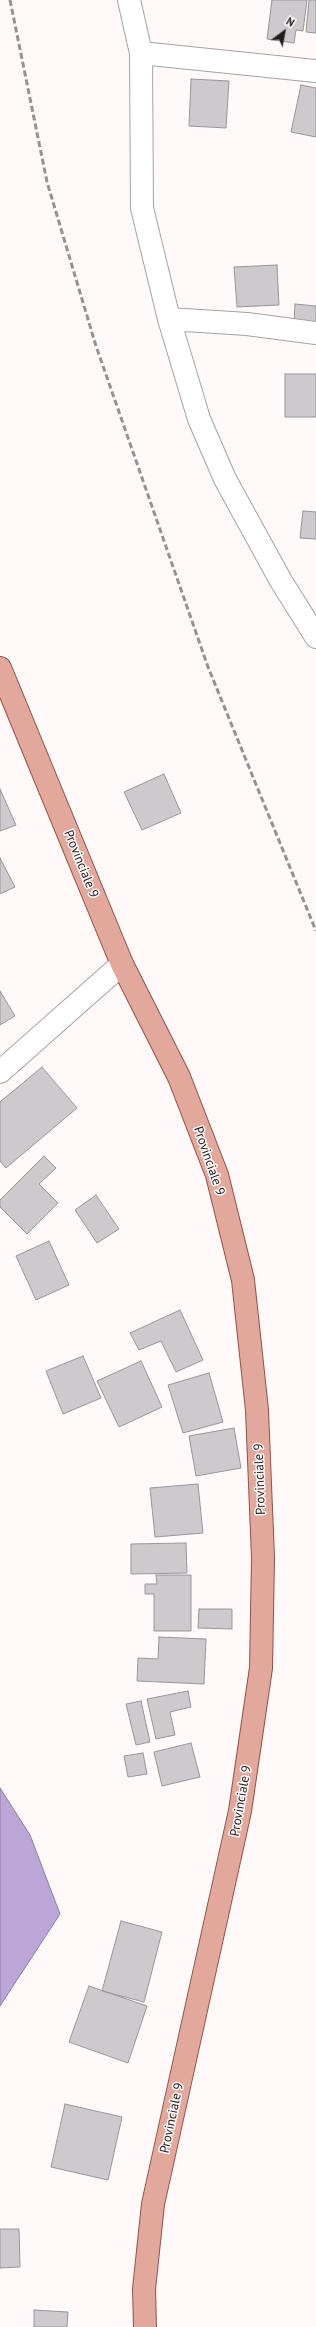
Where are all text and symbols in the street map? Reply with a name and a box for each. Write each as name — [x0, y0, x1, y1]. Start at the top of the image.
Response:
north arrow — [264, 12, 304, 52]
text: N — [284, 14, 297, 30]
street label: Provinciale 9 — [60, 828, 102, 900]
street label: Provinciale 9 — [190, 1125, 228, 1197]
street label: Provinciale 9 — [251, 1443, 269, 1515]
street label: Provinciale 9 — [227, 1764, 255, 1838]
street label: Provinciale 9 — [157, 2081, 187, 2155]

